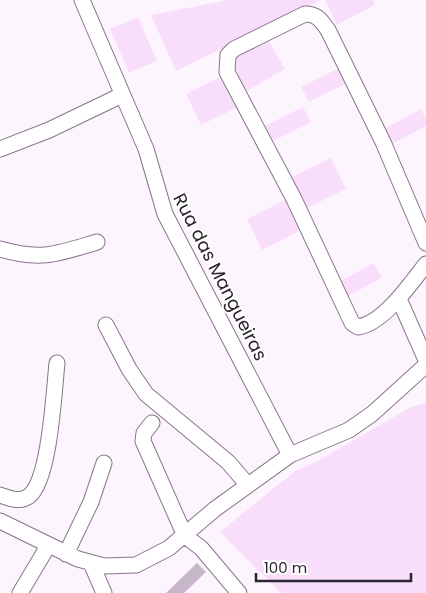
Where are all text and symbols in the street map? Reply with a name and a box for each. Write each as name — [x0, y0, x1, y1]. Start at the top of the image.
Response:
street label: Rua das Mangueiras — [167, 189, 274, 365]
scale bar — [256, 550, 411, 582]
text: 100 m — [264, 557, 307, 578]

